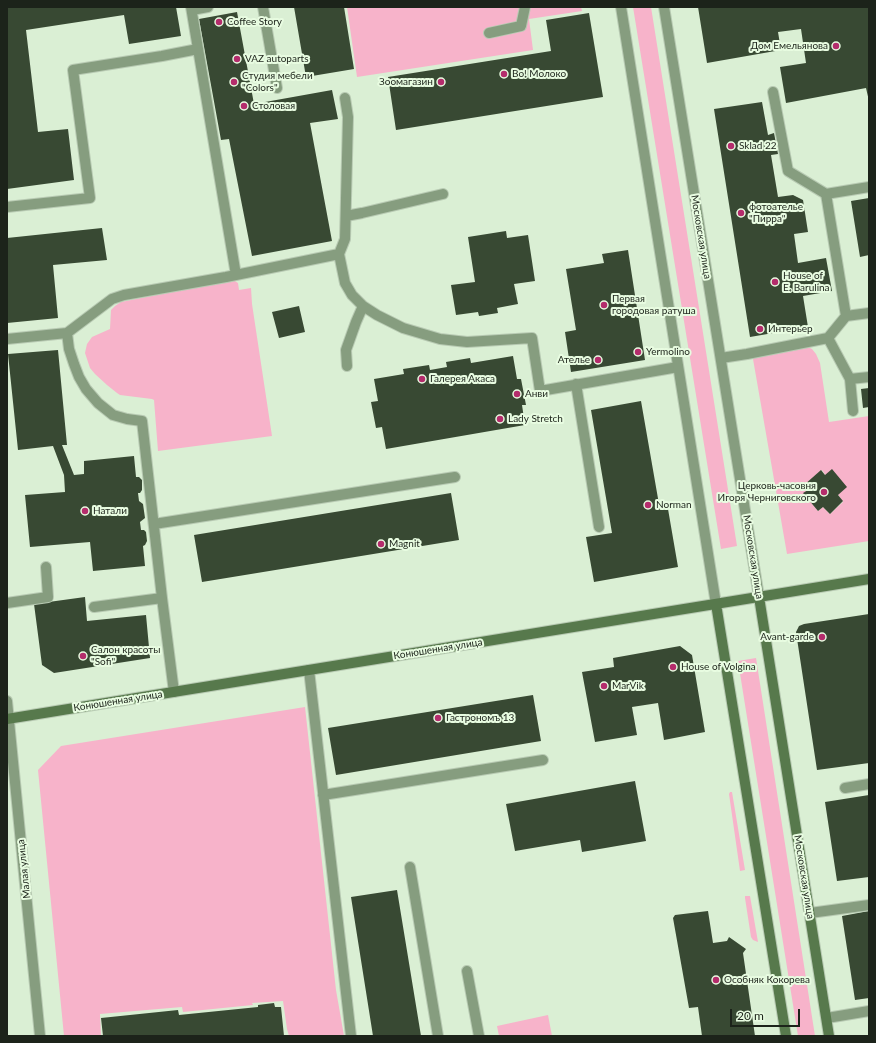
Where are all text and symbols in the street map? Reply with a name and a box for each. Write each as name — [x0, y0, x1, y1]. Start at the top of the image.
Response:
place label: Coffee Story — [227, 16, 282, 28]
marker: Coffee Story — [214, 17, 224, 27]
place label: Дом Емельянова — [750, 40, 828, 52]
marker: Дом Емельянова — [831, 41, 841, 51]
place label: VAZ autoparts — [245, 53, 308, 65]
marker: VAZ autoparts — [232, 54, 242, 64]
place label: Во! Молоко — [512, 68, 566, 80]
marker: Во! Молоко — [499, 69, 509, 79]
place label: Студия мебели "Colors" — [242, 70, 313, 94]
place label: Зоомагазин — [379, 76, 433, 88]
marker: Студия мебели "Colors" — [229, 77, 239, 87]
marker: Зоомагазин — [436, 77, 446, 87]
place label: Столовая — [252, 100, 295, 112]
marker: Столовая — [239, 101, 249, 111]
place label: Sklad 22 — [739, 140, 777, 152]
marker: Sklad 22 — [726, 141, 736, 151]
street label: Московская улица — [688, 194, 714, 280]
place label: фотоателье "Пирра" — [749, 201, 803, 224]
marker: фотоателье "Пирра" — [736, 208, 746, 218]
place label: House of E. Barulina — [783, 270, 830, 294]
marker: House of E. Barulina — [770, 277, 780, 287]
place label: Первая городовая ратуша — [612, 293, 696, 316]
marker: Первая городовая ратуша — [599, 300, 609, 310]
place label: Интерьер — [768, 323, 813, 335]
marker: Интерьер — [755, 324, 765, 334]
place label: Yermolino — [646, 346, 690, 358]
marker: Yermolino — [633, 347, 643, 357]
place label: Ателье — [558, 354, 590, 366]
marker: Ателье — [593, 355, 603, 365]
place label: Галерея Акаса — [430, 373, 495, 385]
marker: Галерея Акаса — [417, 374, 427, 384]
place label: Анви — [525, 388, 548, 400]
marker: Анви — [512, 389, 522, 399]
place label: Lady Stretch — [508, 413, 563, 425]
marker: Lady Stretch — [495, 414, 505, 424]
place label: Церковь-часовня Игоря Черниговского — [718, 480, 816, 504]
marker: Церковь-часовня Игоря Черниговского — [819, 487, 829, 497]
place label: Norman — [656, 499, 692, 511]
marker: Norman — [643, 500, 653, 510]
place label: Натали — [93, 505, 127, 517]
marker: Натали — [80, 506, 90, 516]
street label: Московская улица — [740, 514, 766, 600]
place label: Magnit — [389, 538, 420, 550]
marker: Magnit — [376, 539, 386, 549]
place label: Avant-garde — [760, 631, 814, 643]
marker: Avant-garde — [817, 632, 827, 642]
street label: Конюшенная улица — [393, 636, 483, 662]
place label: Салон красоты "Sofi" — [91, 644, 161, 668]
marker: Салон красоты "Sofi" — [78, 651, 88, 661]
place label: House of Volgina — [681, 661, 756, 673]
marker: House of Volgina — [668, 662, 678, 672]
place label: MarVik — [612, 680, 644, 692]
marker: MarVik — [599, 681, 609, 691]
street label: Конюшенная улица — [73, 688, 163, 714]
place label: Гастрономъ 13 — [446, 712, 514, 724]
marker: Гастрономъ 13 — [433, 713, 443, 723]
street label: Московская улица — [791, 834, 817, 920]
street label: Малая улица — [15, 839, 33, 899]
place label: Особняк Кокорева — [724, 974, 810, 986]
marker: Особняк Кокорева — [711, 975, 721, 985]
scale bar — [732, 1001, 802, 1027]
text: 20 m — [737, 1008, 764, 1023]

